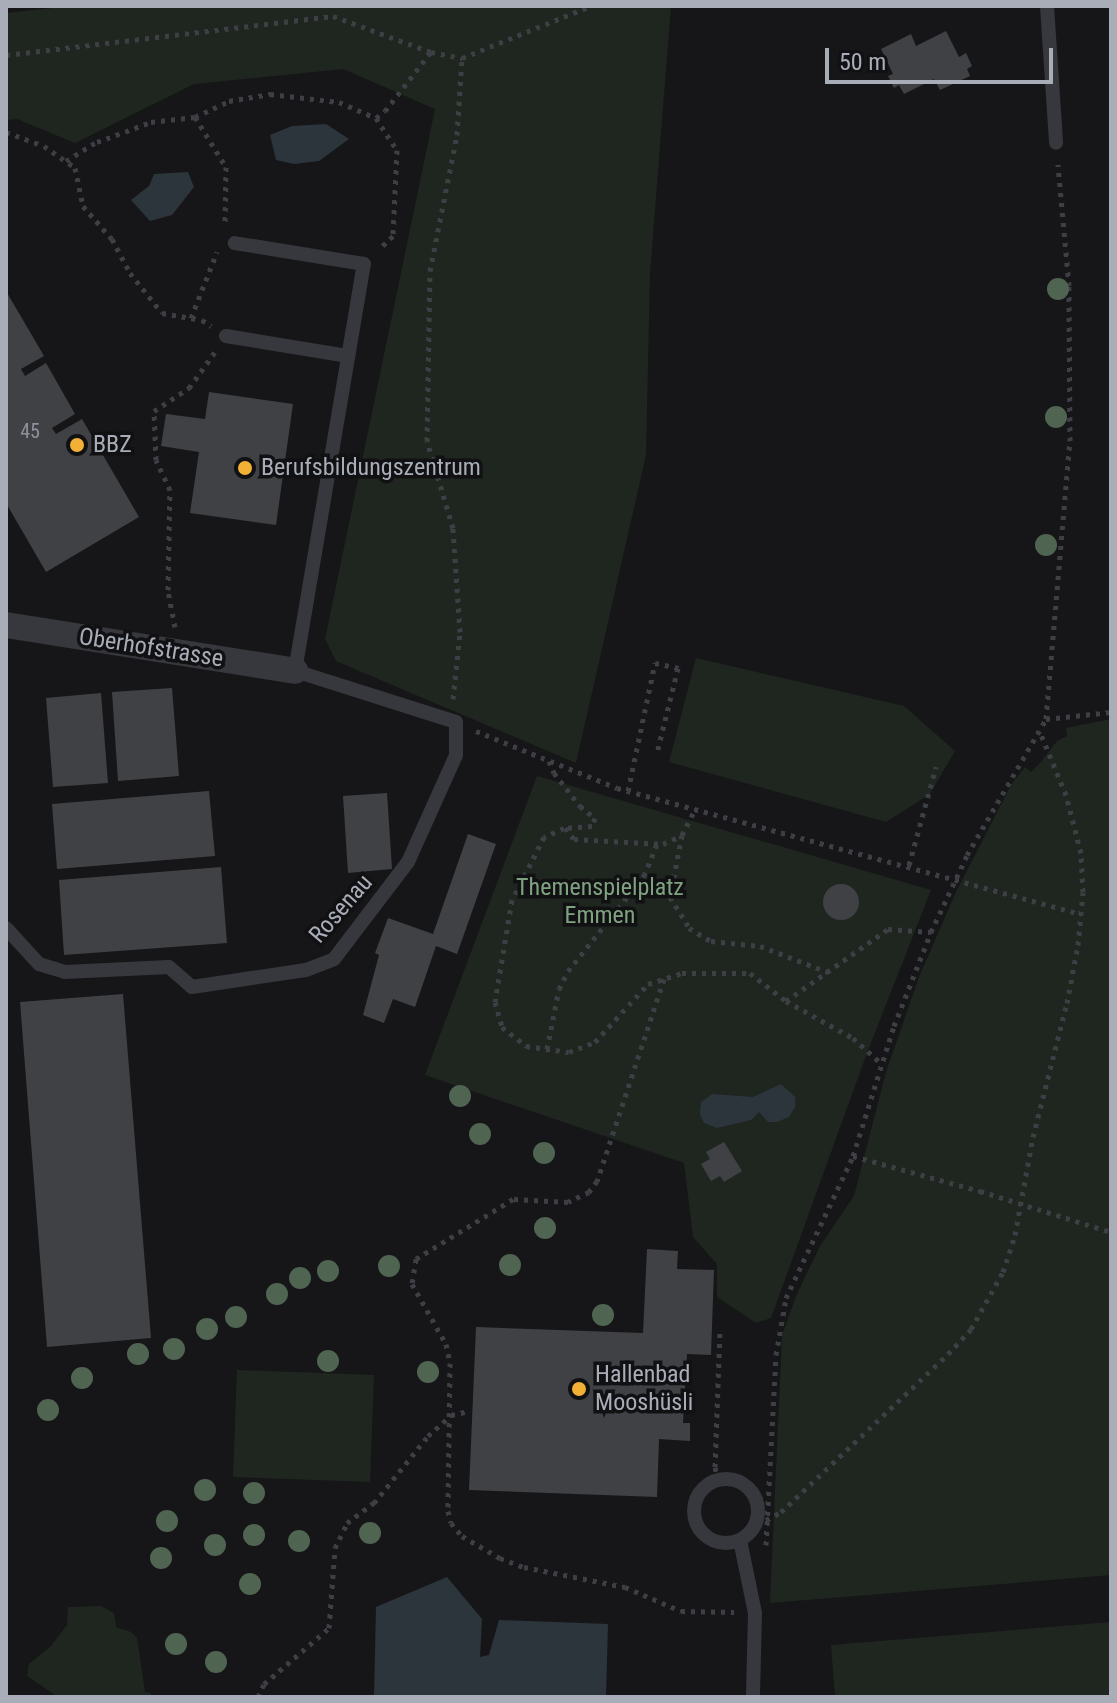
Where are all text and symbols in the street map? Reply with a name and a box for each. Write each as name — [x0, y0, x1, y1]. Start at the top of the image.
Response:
scale bar — [829, 32, 1057, 82]
text: 50 m — [839, 48, 886, 76]
house number: 45 — [20, 419, 40, 443]
place label: BBZ — [93, 431, 132, 459]
marker: BBZ — [68, 436, 86, 454]
place label: Berufsbildungszentrum — [261, 454, 481, 482]
marker: Berufsbildungszentrum — [236, 459, 254, 477]
street label: Oberhofstrasse — [77, 622, 225, 674]
street label: Rosenau — [303, 869, 379, 949]
park label: Themenspielplatz Emmen — [516, 874, 684, 930]
place label: Hallenbad Mooshüsli — [595, 1361, 693, 1417]
marker: Hallenbad Mooshüsli — [570, 1380, 588, 1398]

